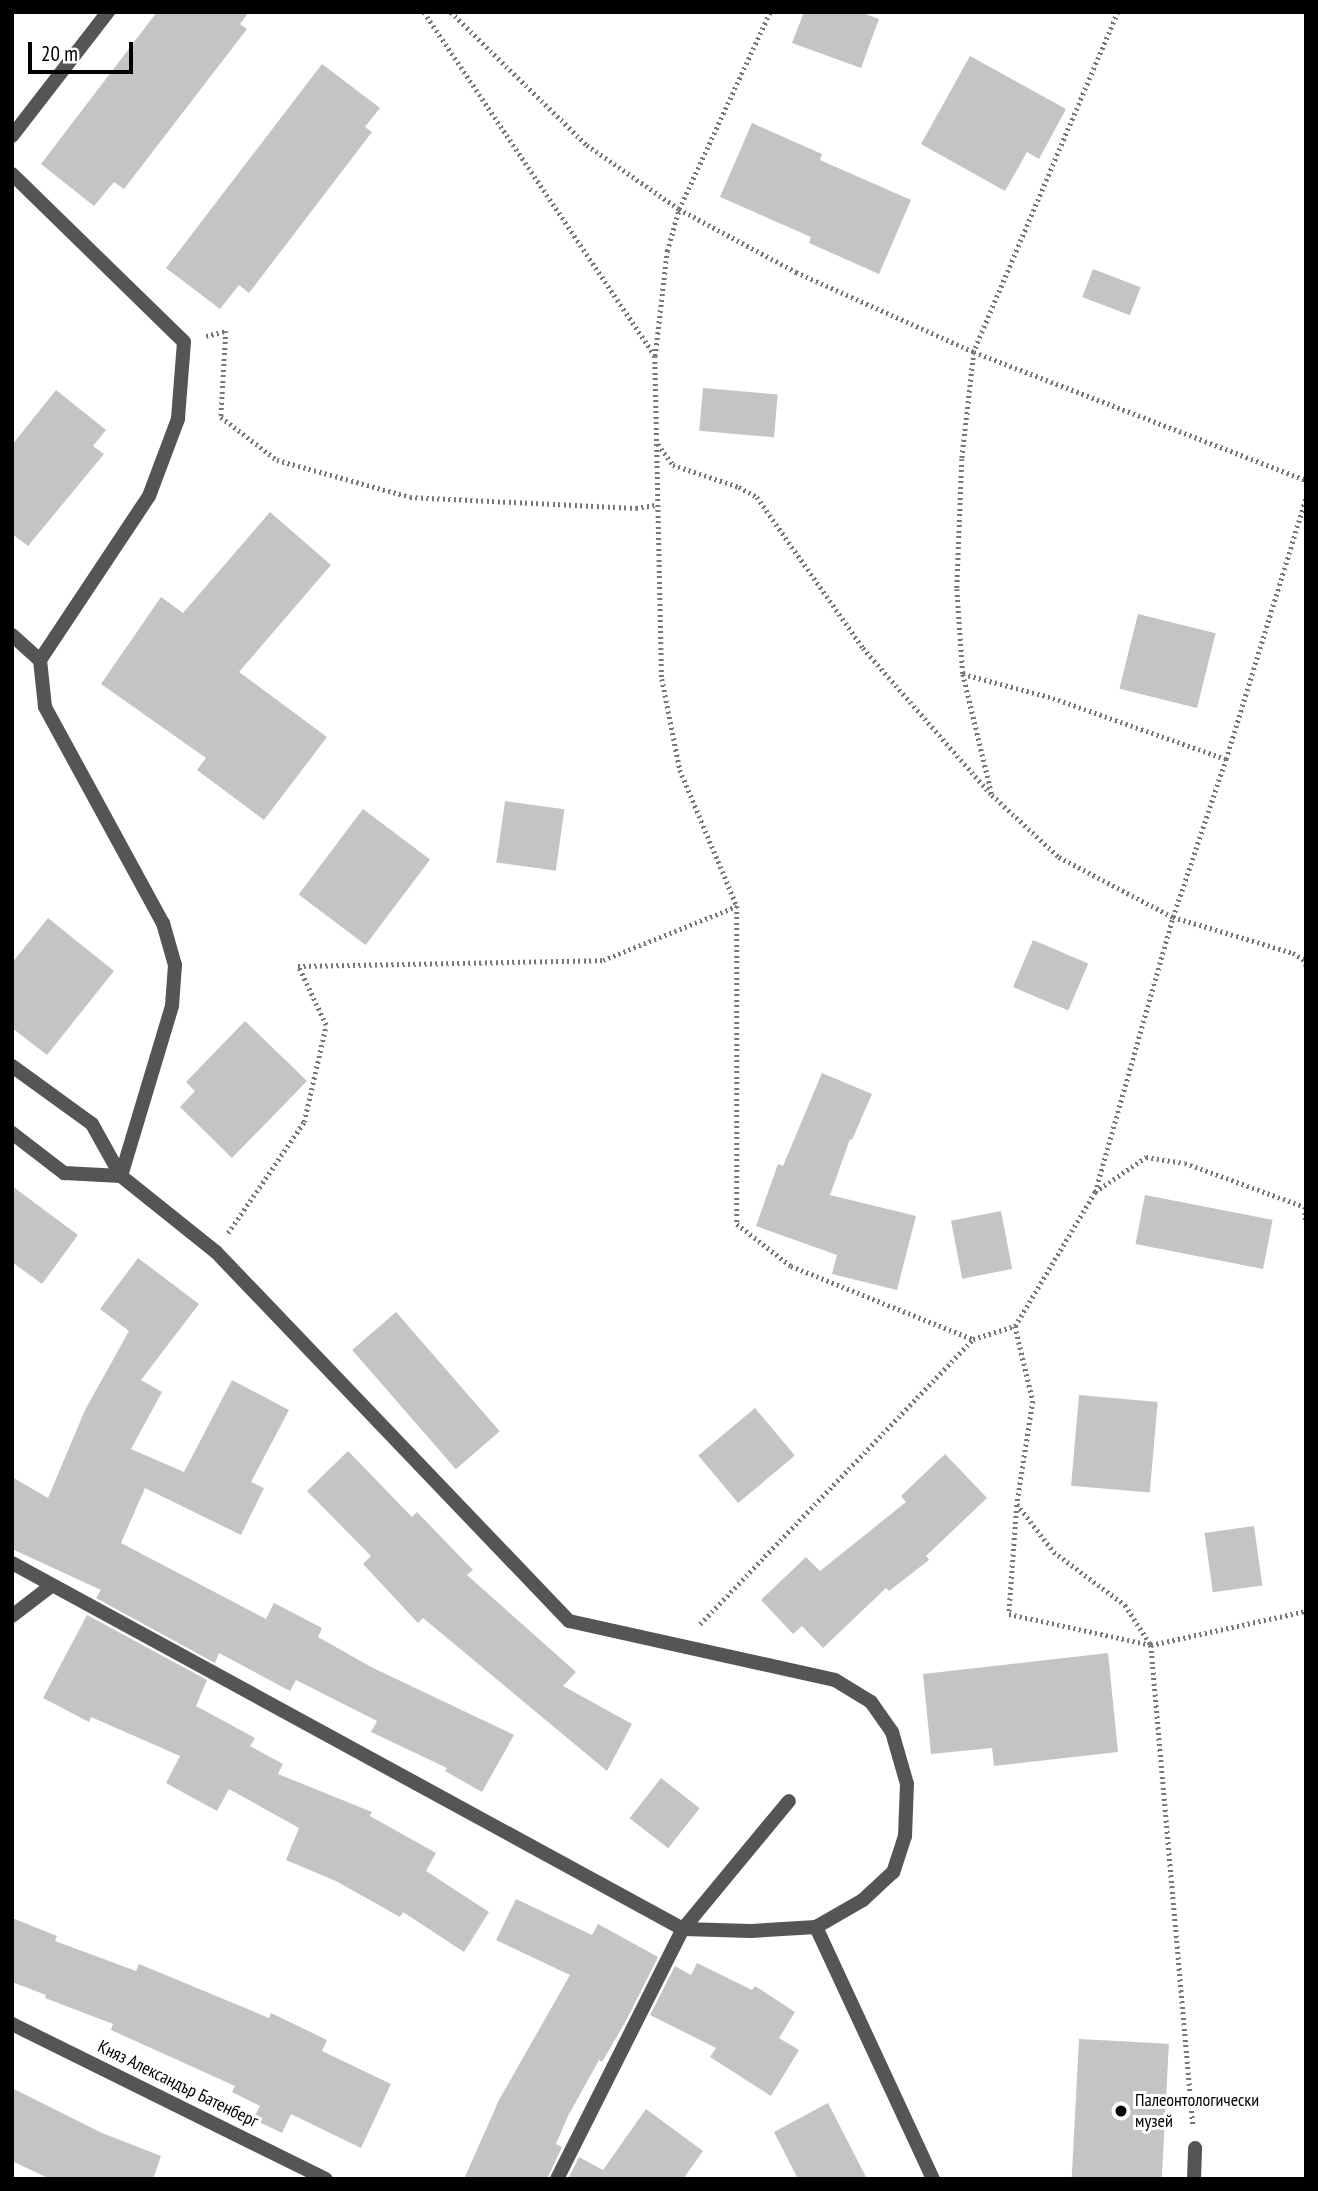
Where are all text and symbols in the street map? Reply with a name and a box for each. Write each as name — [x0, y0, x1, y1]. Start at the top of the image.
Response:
scale bar — [32, 28, 136, 72]
text: 20 m — [41, 40, 78, 67]
street label: Княз Александър Батенберг — [94, 2036, 262, 2132]
place label: Палеонтологически музей — [1135, 2090, 1259, 2132]
marker: Палеонтологически музей — [1113, 2103, 1129, 2119]

